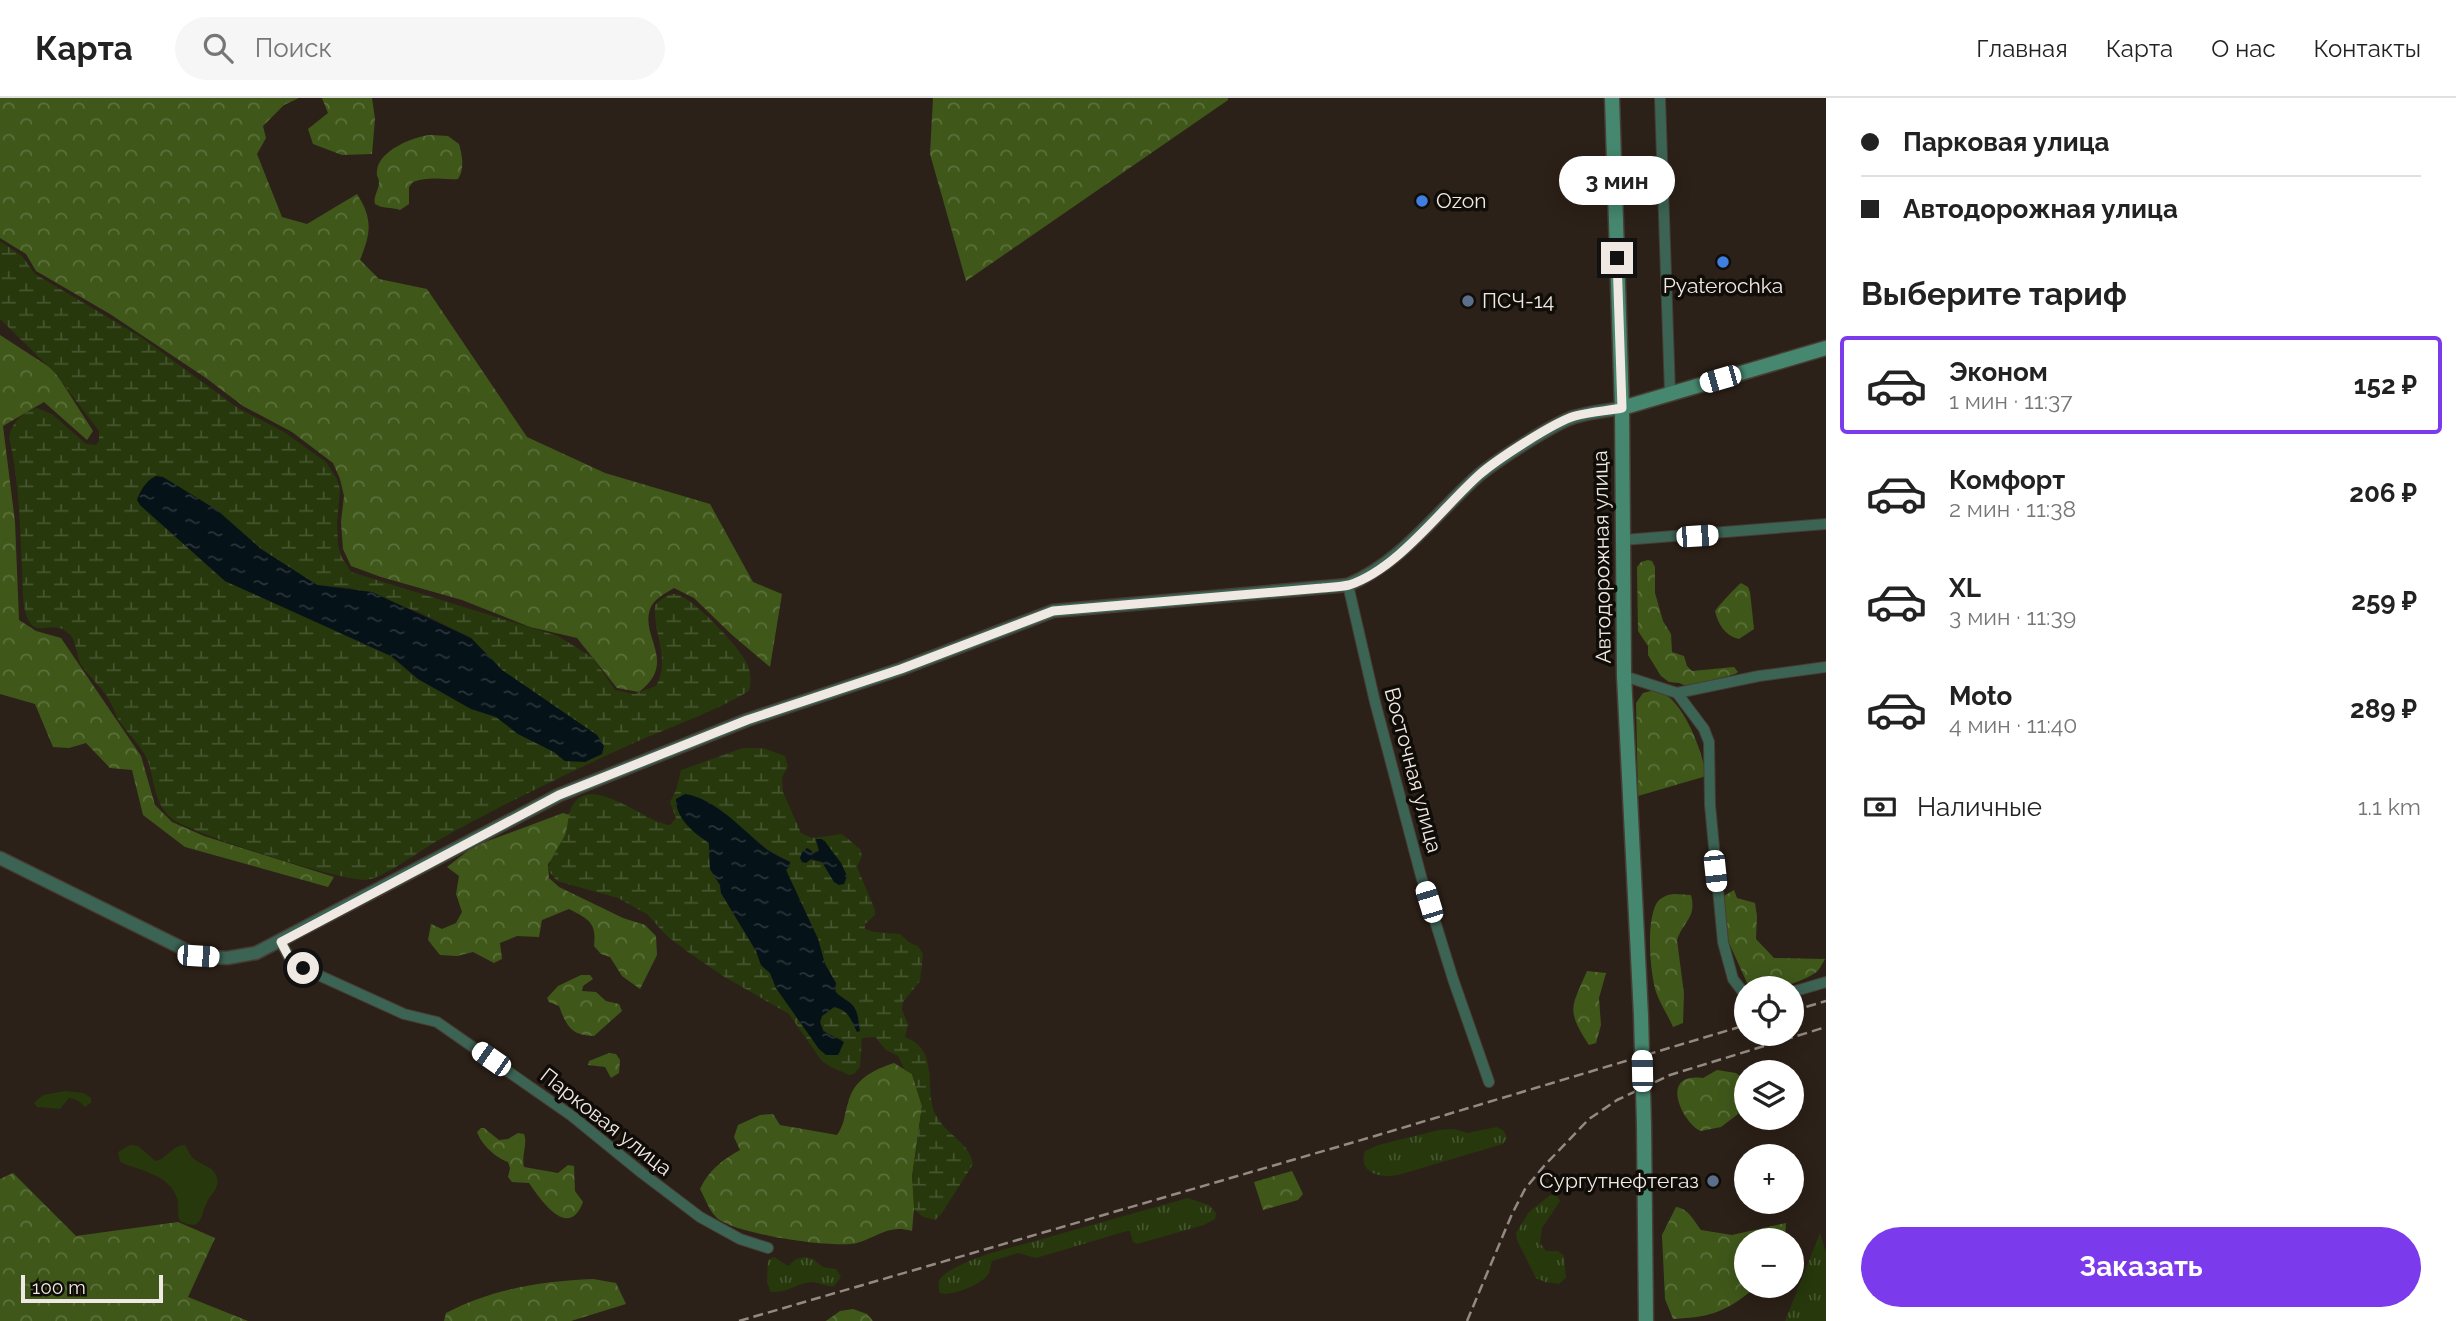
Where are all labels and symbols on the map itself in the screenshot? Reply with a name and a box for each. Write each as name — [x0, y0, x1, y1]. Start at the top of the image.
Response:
callout: 3 мин — [1559, 156, 1675, 206]
place label: Ozon — [1436, 188, 1487, 213]
marker: Ozon — [1414, 193, 1430, 209]
route end — [1601, 242, 1633, 274]
marker: Pyaterochka — [1715, 254, 1731, 270]
place label: Pyaterochka — [1663, 273, 1783, 298]
place label: ПСЧ-14 — [1482, 288, 1554, 313]
marker: ПСЧ-14 — [1460, 293, 1476, 309]
car — [1697, 363, 1744, 395]
street label: Автодорожная улица — [1587, 450, 1616, 664]
car — [1676, 524, 1719, 548]
street label: Восточная улица — [1379, 684, 1448, 855]
car — [1703, 849, 1728, 893]
car — [1413, 879, 1446, 925]
car — [177, 944, 220, 968]
route start — [287, 952, 319, 984]
car — [468, 1038, 515, 1080]
car — [1632, 1050, 1653, 1092]
street label: Парковая улица — [536, 1063, 677, 1181]
place label: Сургутнефтегаз — [1539, 1168, 1699, 1193]
marker: Сургутнефтегаз — [1705, 1173, 1721, 1189]
scale bar — [21, 1272, 163, 1304]

